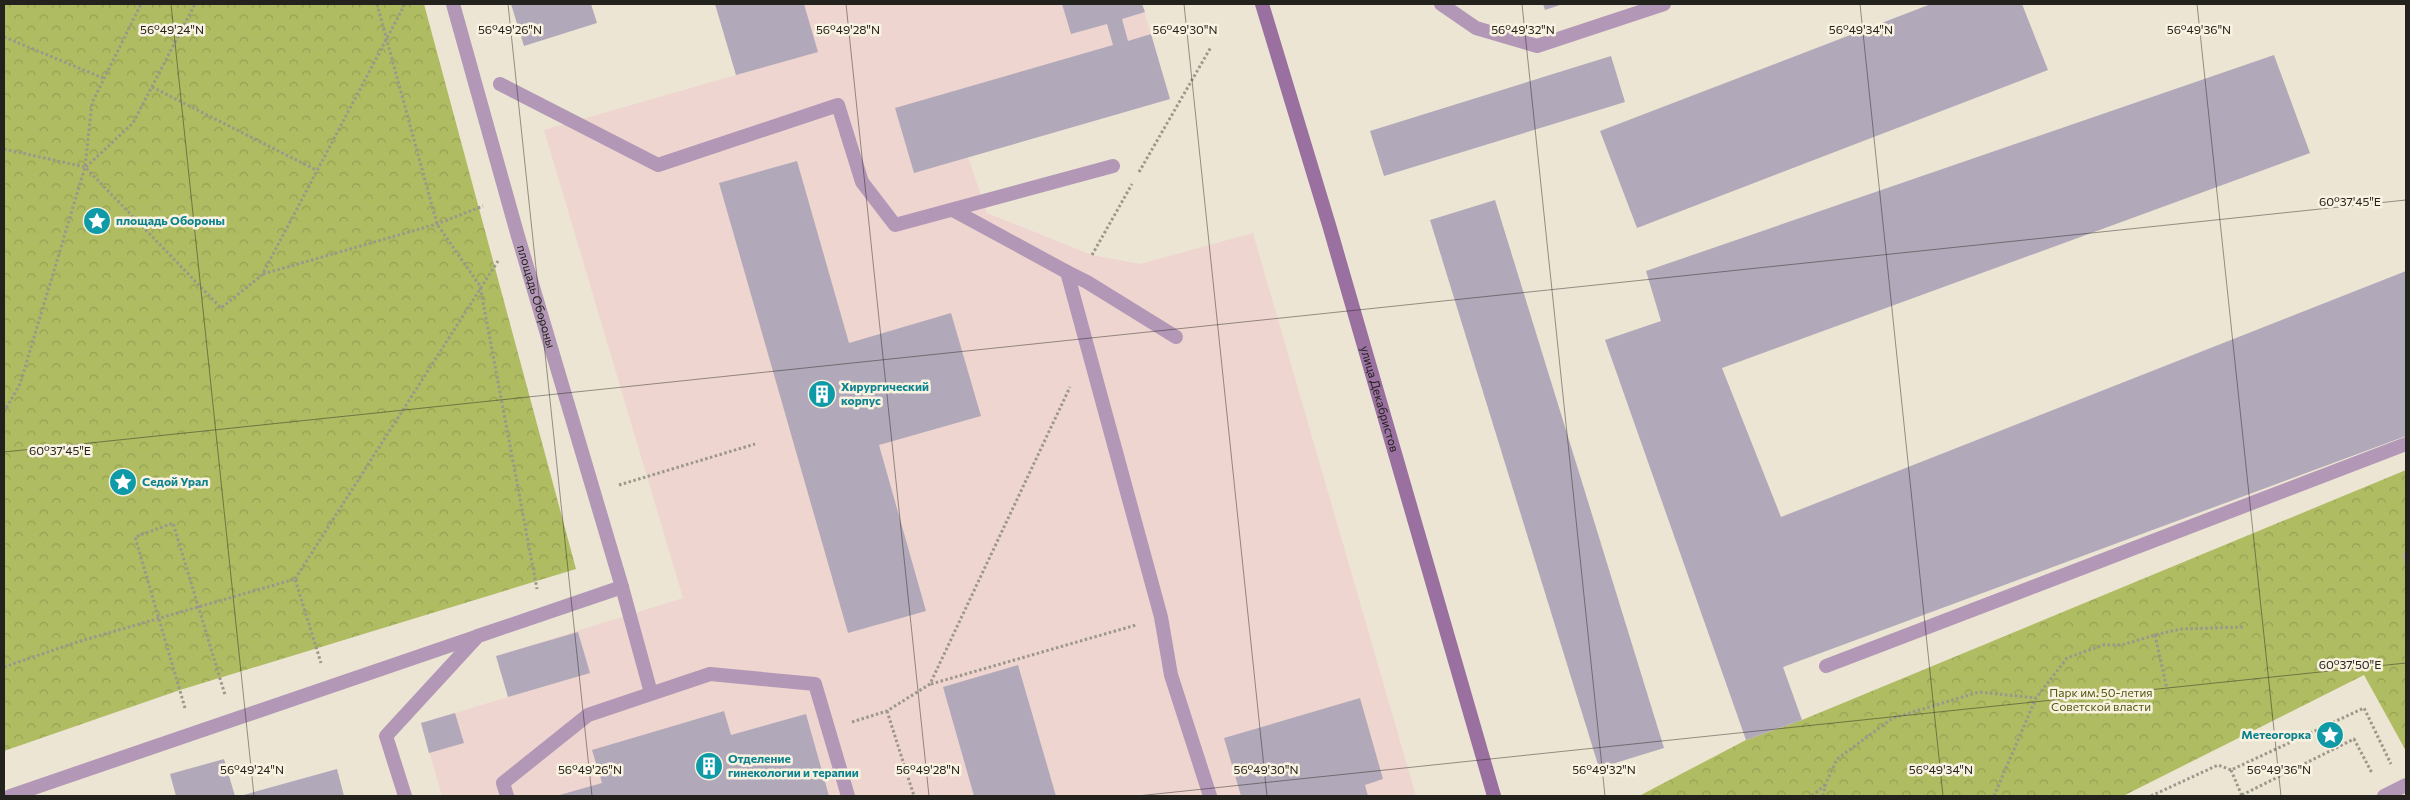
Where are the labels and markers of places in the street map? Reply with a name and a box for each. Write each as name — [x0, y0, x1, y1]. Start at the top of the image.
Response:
place icon: площадь Обороны — [82, 206, 112, 236]
place label: площадь Обороны — [116, 213, 225, 227]
building icon: Хирургический корпус — [807, 379, 837, 409]
place label: Хирургический корпус — [841, 379, 929, 407]
place icon: Седой Урал — [108, 467, 138, 497]
place label: Седой Урал — [142, 474, 208, 488]
place icon: Метеогорка — [2315, 720, 2345, 750]
place label: Метеогорка — [2241, 727, 2311, 741]
building icon: Отделение гинекологии и терапии — [694, 751, 724, 781]
place label: Отделение гинекологии и терапии — [728, 751, 859, 779]

